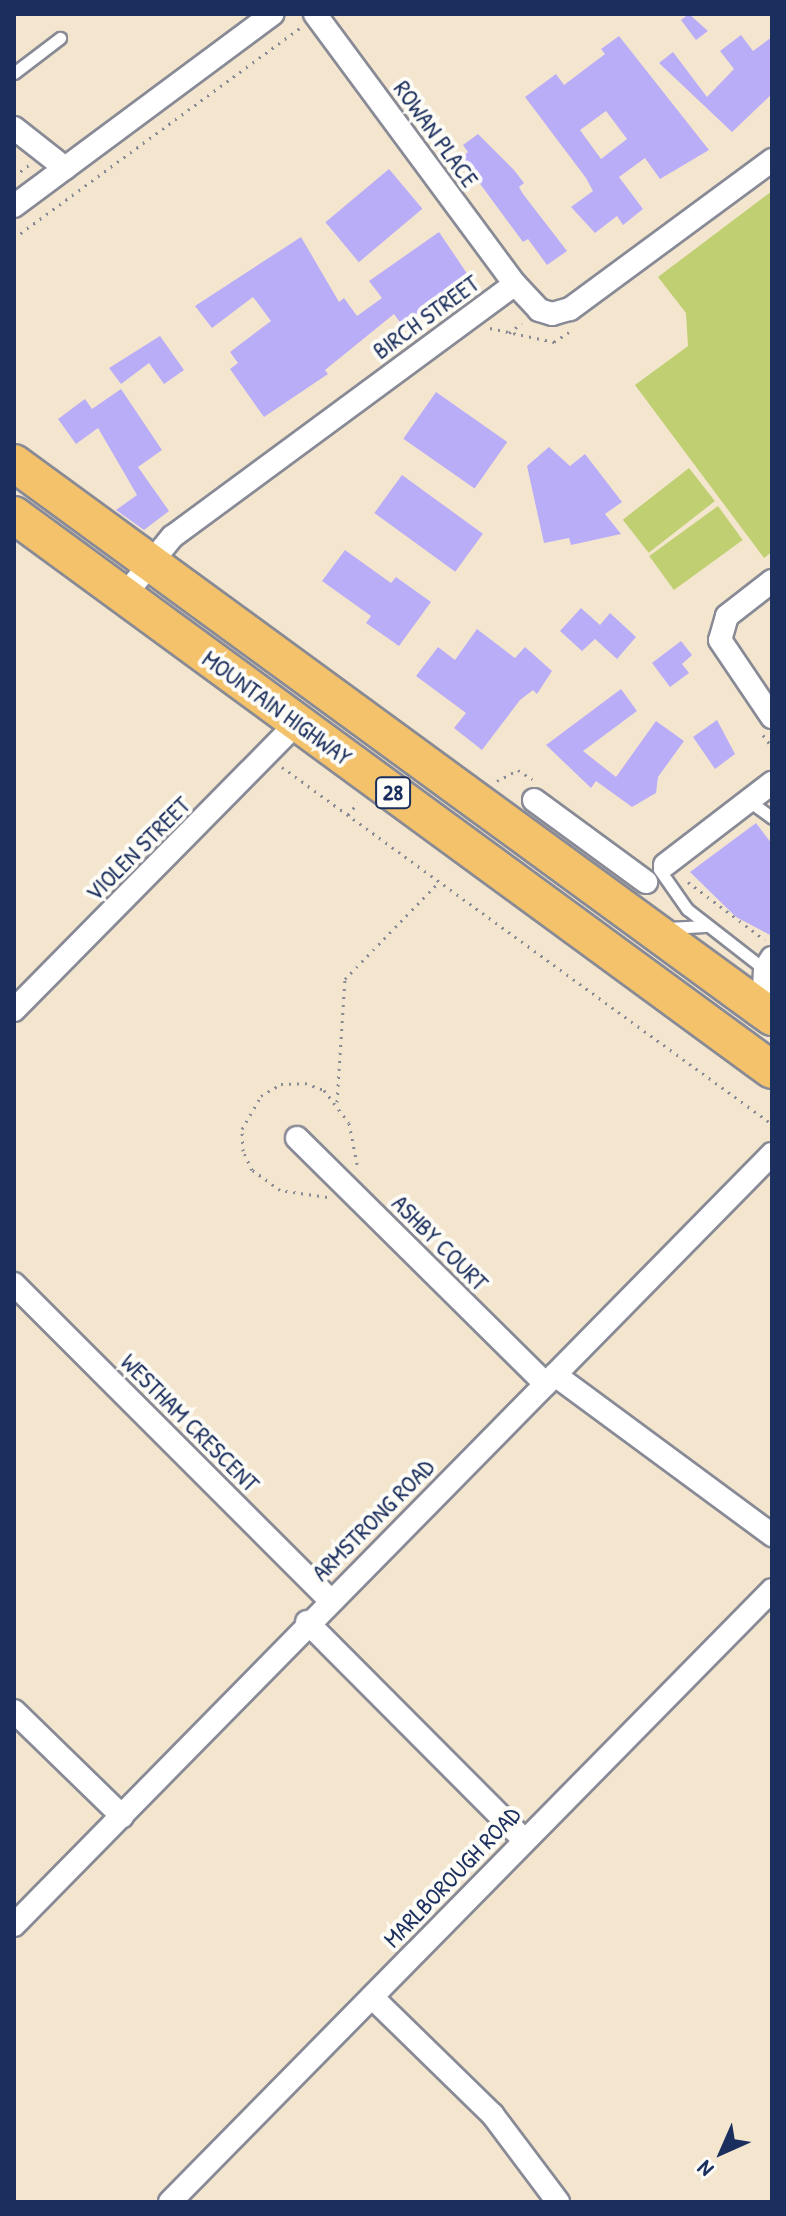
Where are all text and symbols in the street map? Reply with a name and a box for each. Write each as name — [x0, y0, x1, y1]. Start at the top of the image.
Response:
street label: ROWAN PLACE — [388, 75, 484, 193]
street label: BIRCH STREET — [367, 269, 485, 365]
street label: MOUNTAIN HIGHWAY — [197, 644, 357, 772]
road number: 28 — [375, 775, 411, 811]
street label: VIOLEN STREET — [80, 791, 196, 907]
street label: ASHBY COURT — [386, 1189, 494, 1297]
street label: WESTHAM CRESCENT — [115, 1348, 265, 1498]
street label: ARMSTRONG ROAD — [306, 1453, 440, 1587]
street label: MARLBOROUGH ROAD — [378, 1801, 526, 1953]
north arrow — [682, 2112, 762, 2192]
text: N — [690, 2154, 720, 2184]

